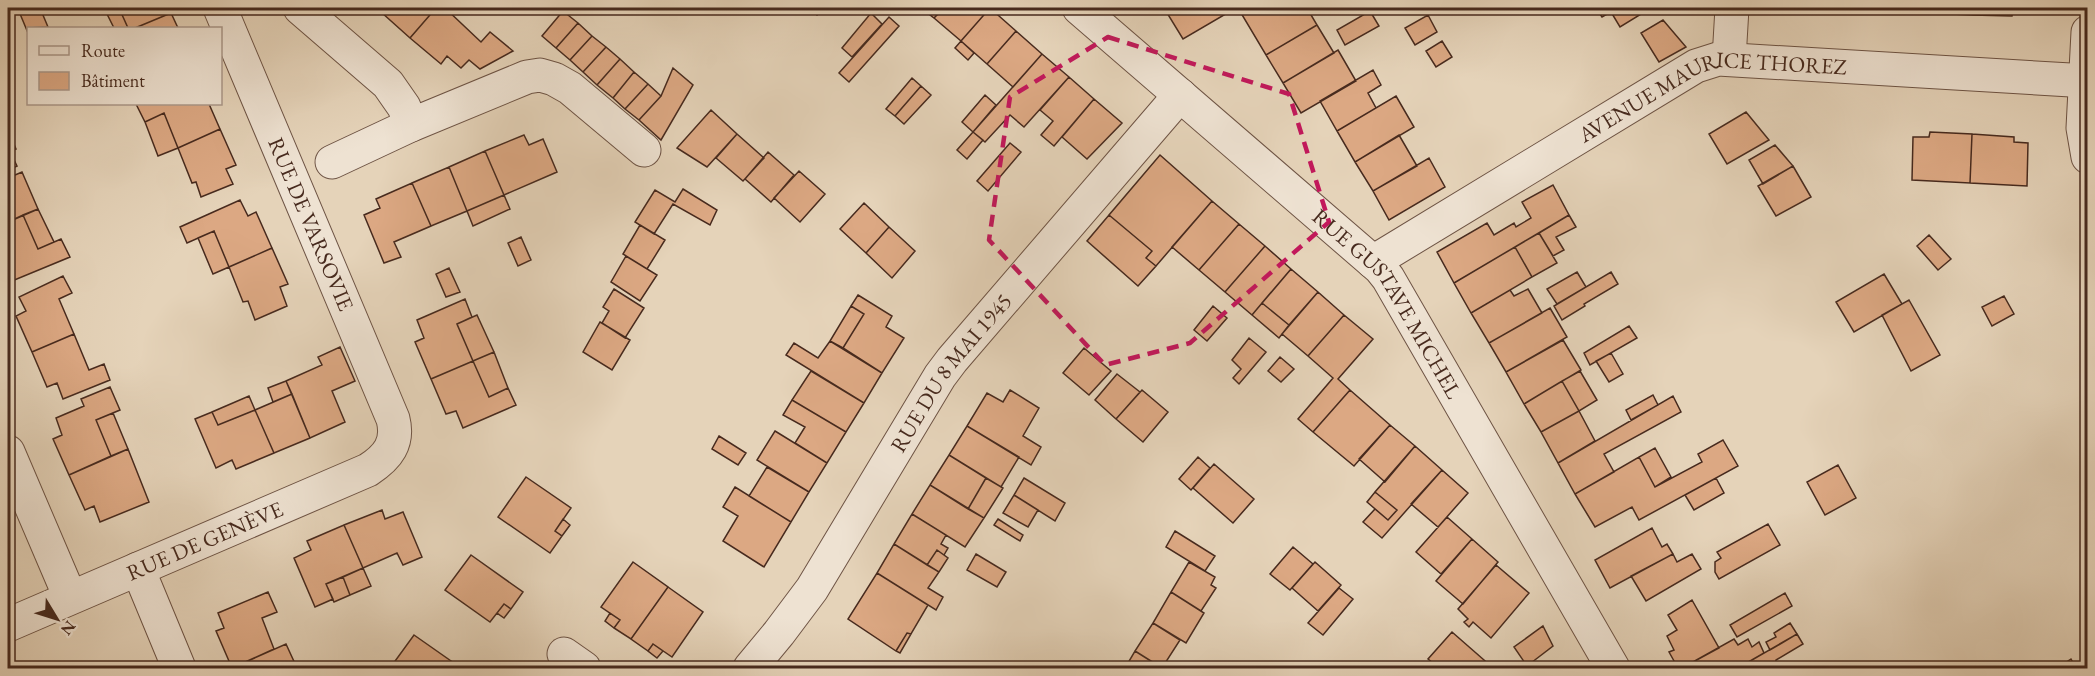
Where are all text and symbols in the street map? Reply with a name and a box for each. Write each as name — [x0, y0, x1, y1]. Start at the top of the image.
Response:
legend — [27, 27, 222, 105]
text: Route — [81, 39, 125, 62]
street label: AVENUE MAURICE THOREZ — [1572, 44, 1848, 149]
text: Bâtiment — [81, 69, 145, 92]
street label: RUE DE VARSOVIE — [261, 133, 361, 315]
street label: RUE GUSTAVE MICHEL — [1306, 202, 1469, 404]
street label: RUE DU 8 MAI 1945 — [883, 287, 1018, 457]
street label: RUE DE GENÈVE — [122, 494, 287, 587]
north arrow — [27, 589, 87, 649]
text: N — [56, 616, 81, 640]

